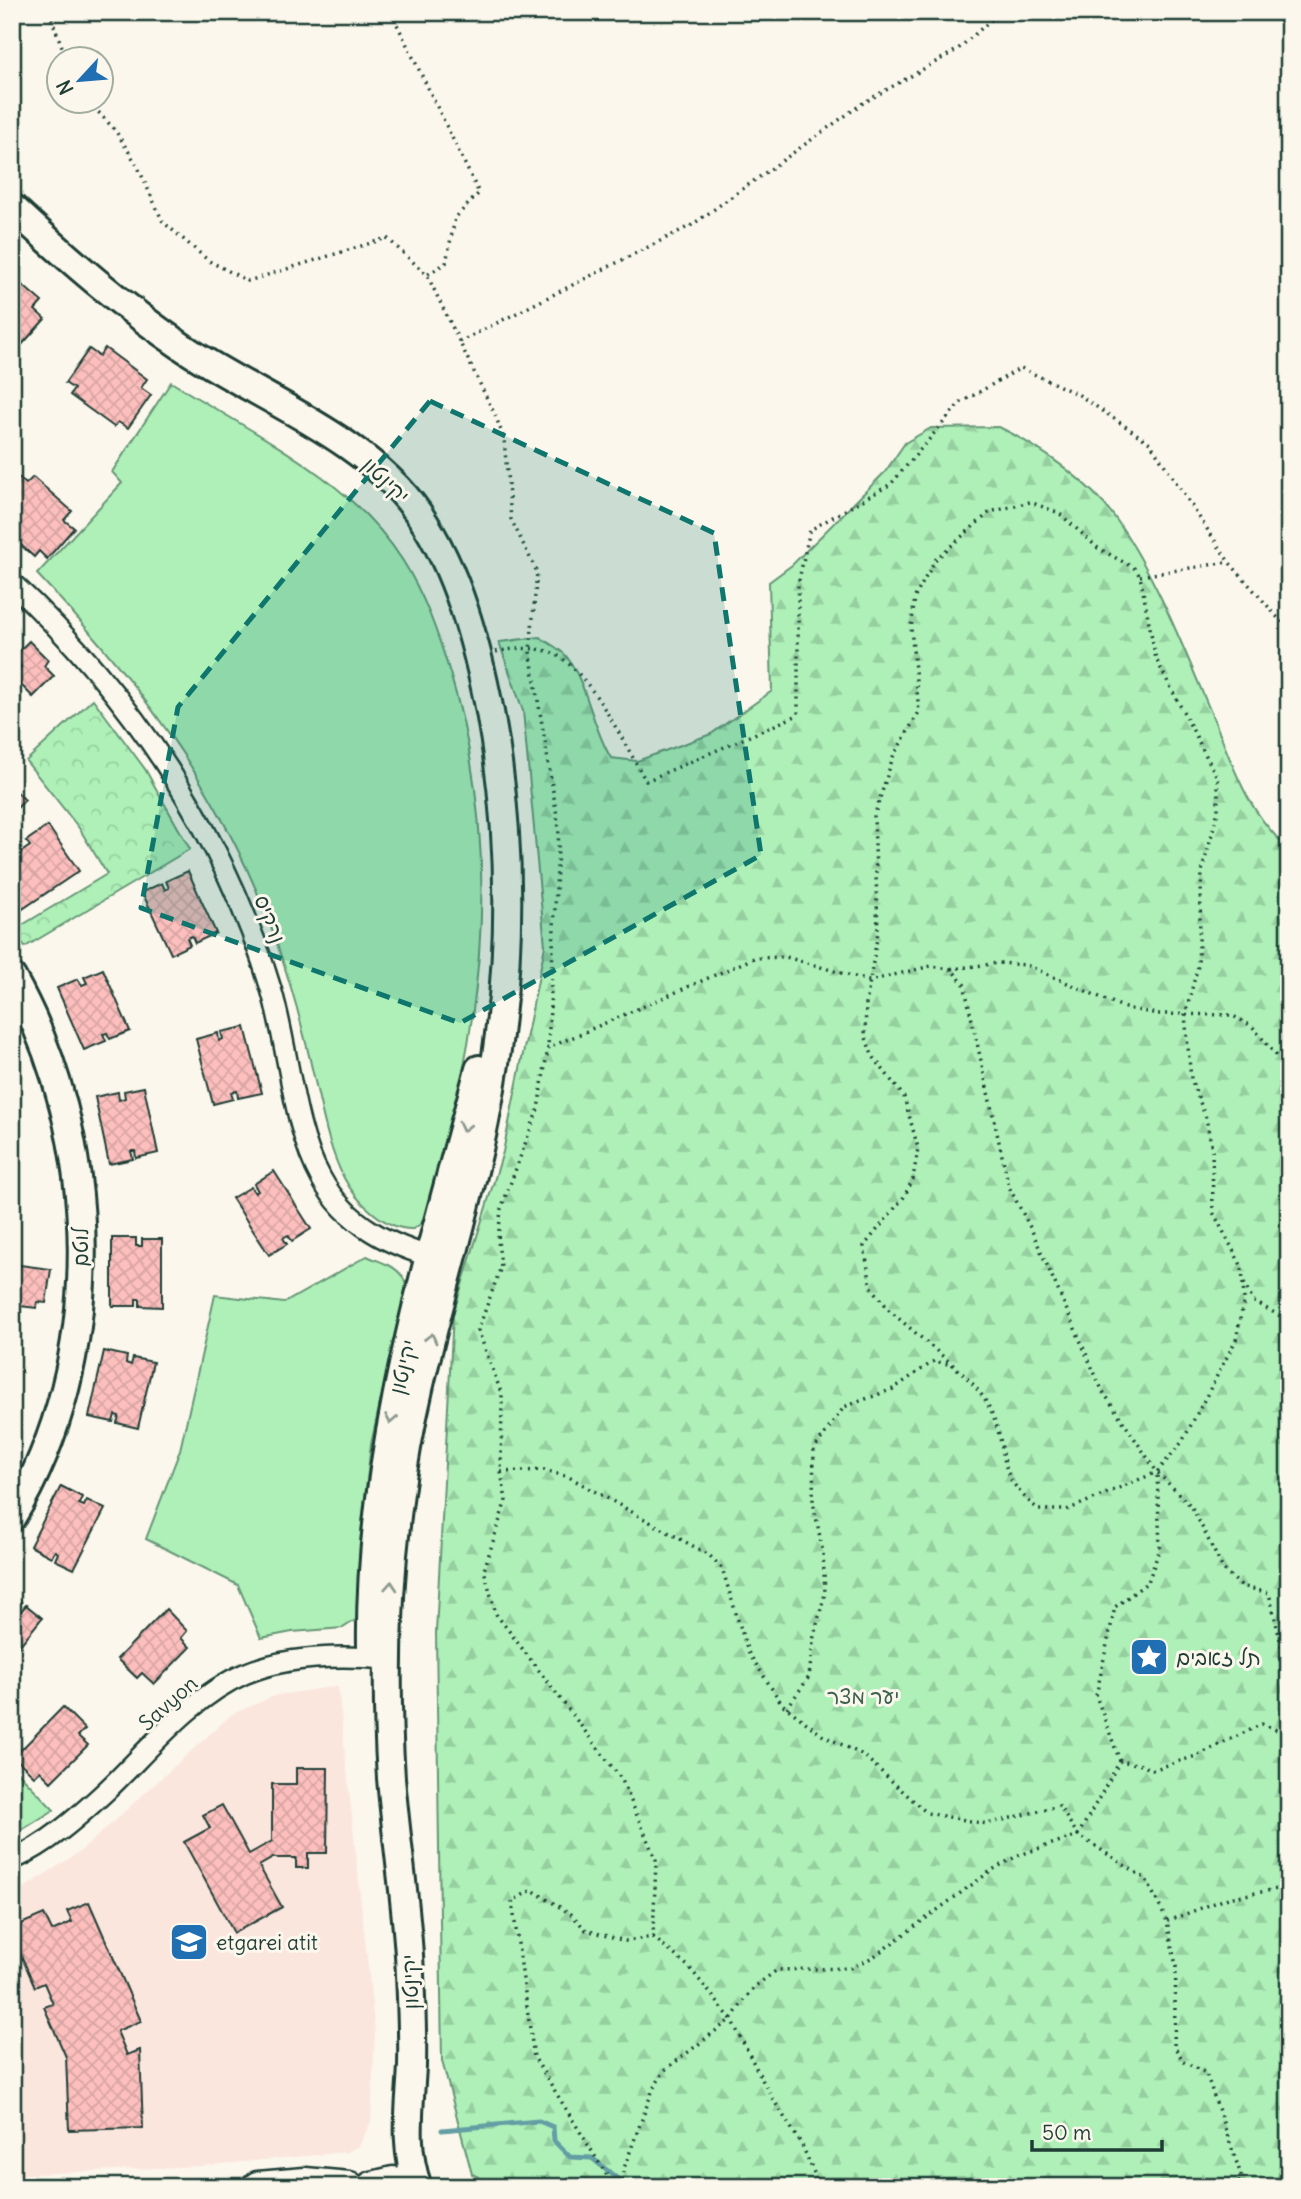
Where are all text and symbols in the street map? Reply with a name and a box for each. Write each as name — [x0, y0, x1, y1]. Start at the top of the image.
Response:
north arrow — [46, 46, 116, 116]
text: N — [51, 76, 78, 99]
street label: יקינטון — [357, 451, 415, 509]
street label: נרקיס — [248, 891, 292, 947]
one-way arrow — [458, 1121, 472, 1133]
street label: לוטם — [67, 1226, 94, 1267]
one-way arrow — [423, 1332, 437, 1344]
street label: יקינטון — [383, 1337, 423, 1397]
one-way arrow — [384, 1413, 399, 1425]
one-way arrow — [383, 1580, 398, 1591]
place icon: תל זאבים — [1128, 1636, 1170, 1678]
place label: תל זאבים — [1176, 1644, 1261, 1671]
street label: Savyon — [133, 1670, 203, 1736]
park label: יער מצר — [827, 1683, 899, 1710]
school or university icon: etgarei atit — [168, 1921, 210, 1963]
place label: etgarei atit — [216, 1929, 318, 1956]
street label: יקינטון — [396, 1954, 424, 2010]
scale bar — [1032, 2108, 1161, 2152]
text: 50 m — [1042, 2119, 1091, 2146]

